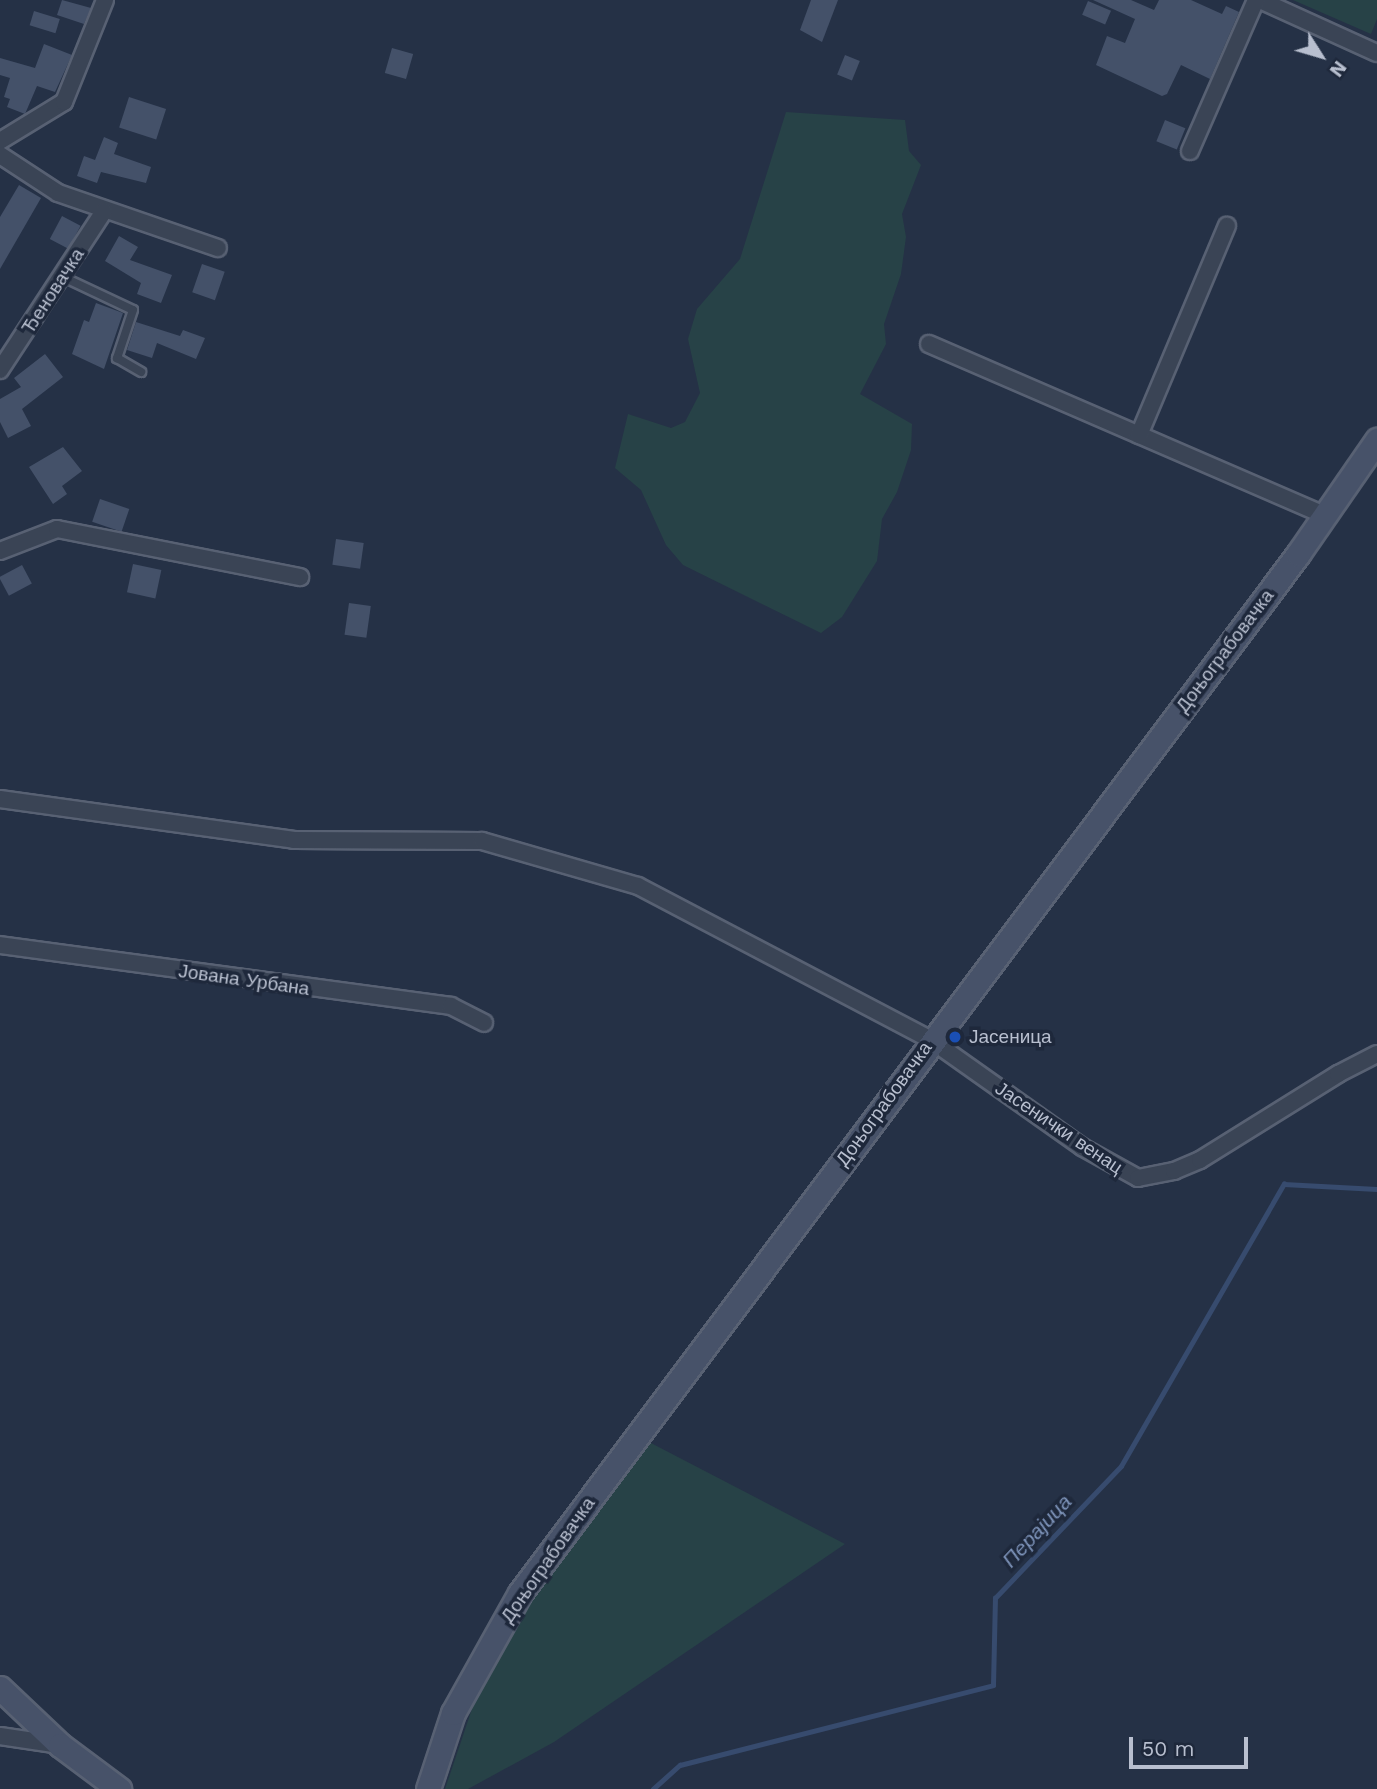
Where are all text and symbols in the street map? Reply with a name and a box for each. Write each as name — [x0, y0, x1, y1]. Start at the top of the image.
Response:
north arrow — [1286, 21, 1356, 91]
text: N — [1325, 56, 1352, 81]
street label: Ђеновачка — [17, 244, 89, 338]
street label: Доњограбовачка — [1171, 585, 1279, 717]
street label: Јована Урбана — [177, 960, 311, 1000]
place label: Јасеница — [969, 1026, 1052, 1048]
marker: Јасеница — [947, 1029, 963, 1045]
street label: Доњограбовачка — [831, 1037, 937, 1171]
street label: Јасенички венац — [991, 1077, 1127, 1179]
water label: Перајица — [997, 1489, 1077, 1573]
street label: Доњограбовачка — [496, 1493, 600, 1627]
scale bar — [1132, 1722, 1251, 1766]
text: 50 m — [1142, 1736, 1194, 1761]

